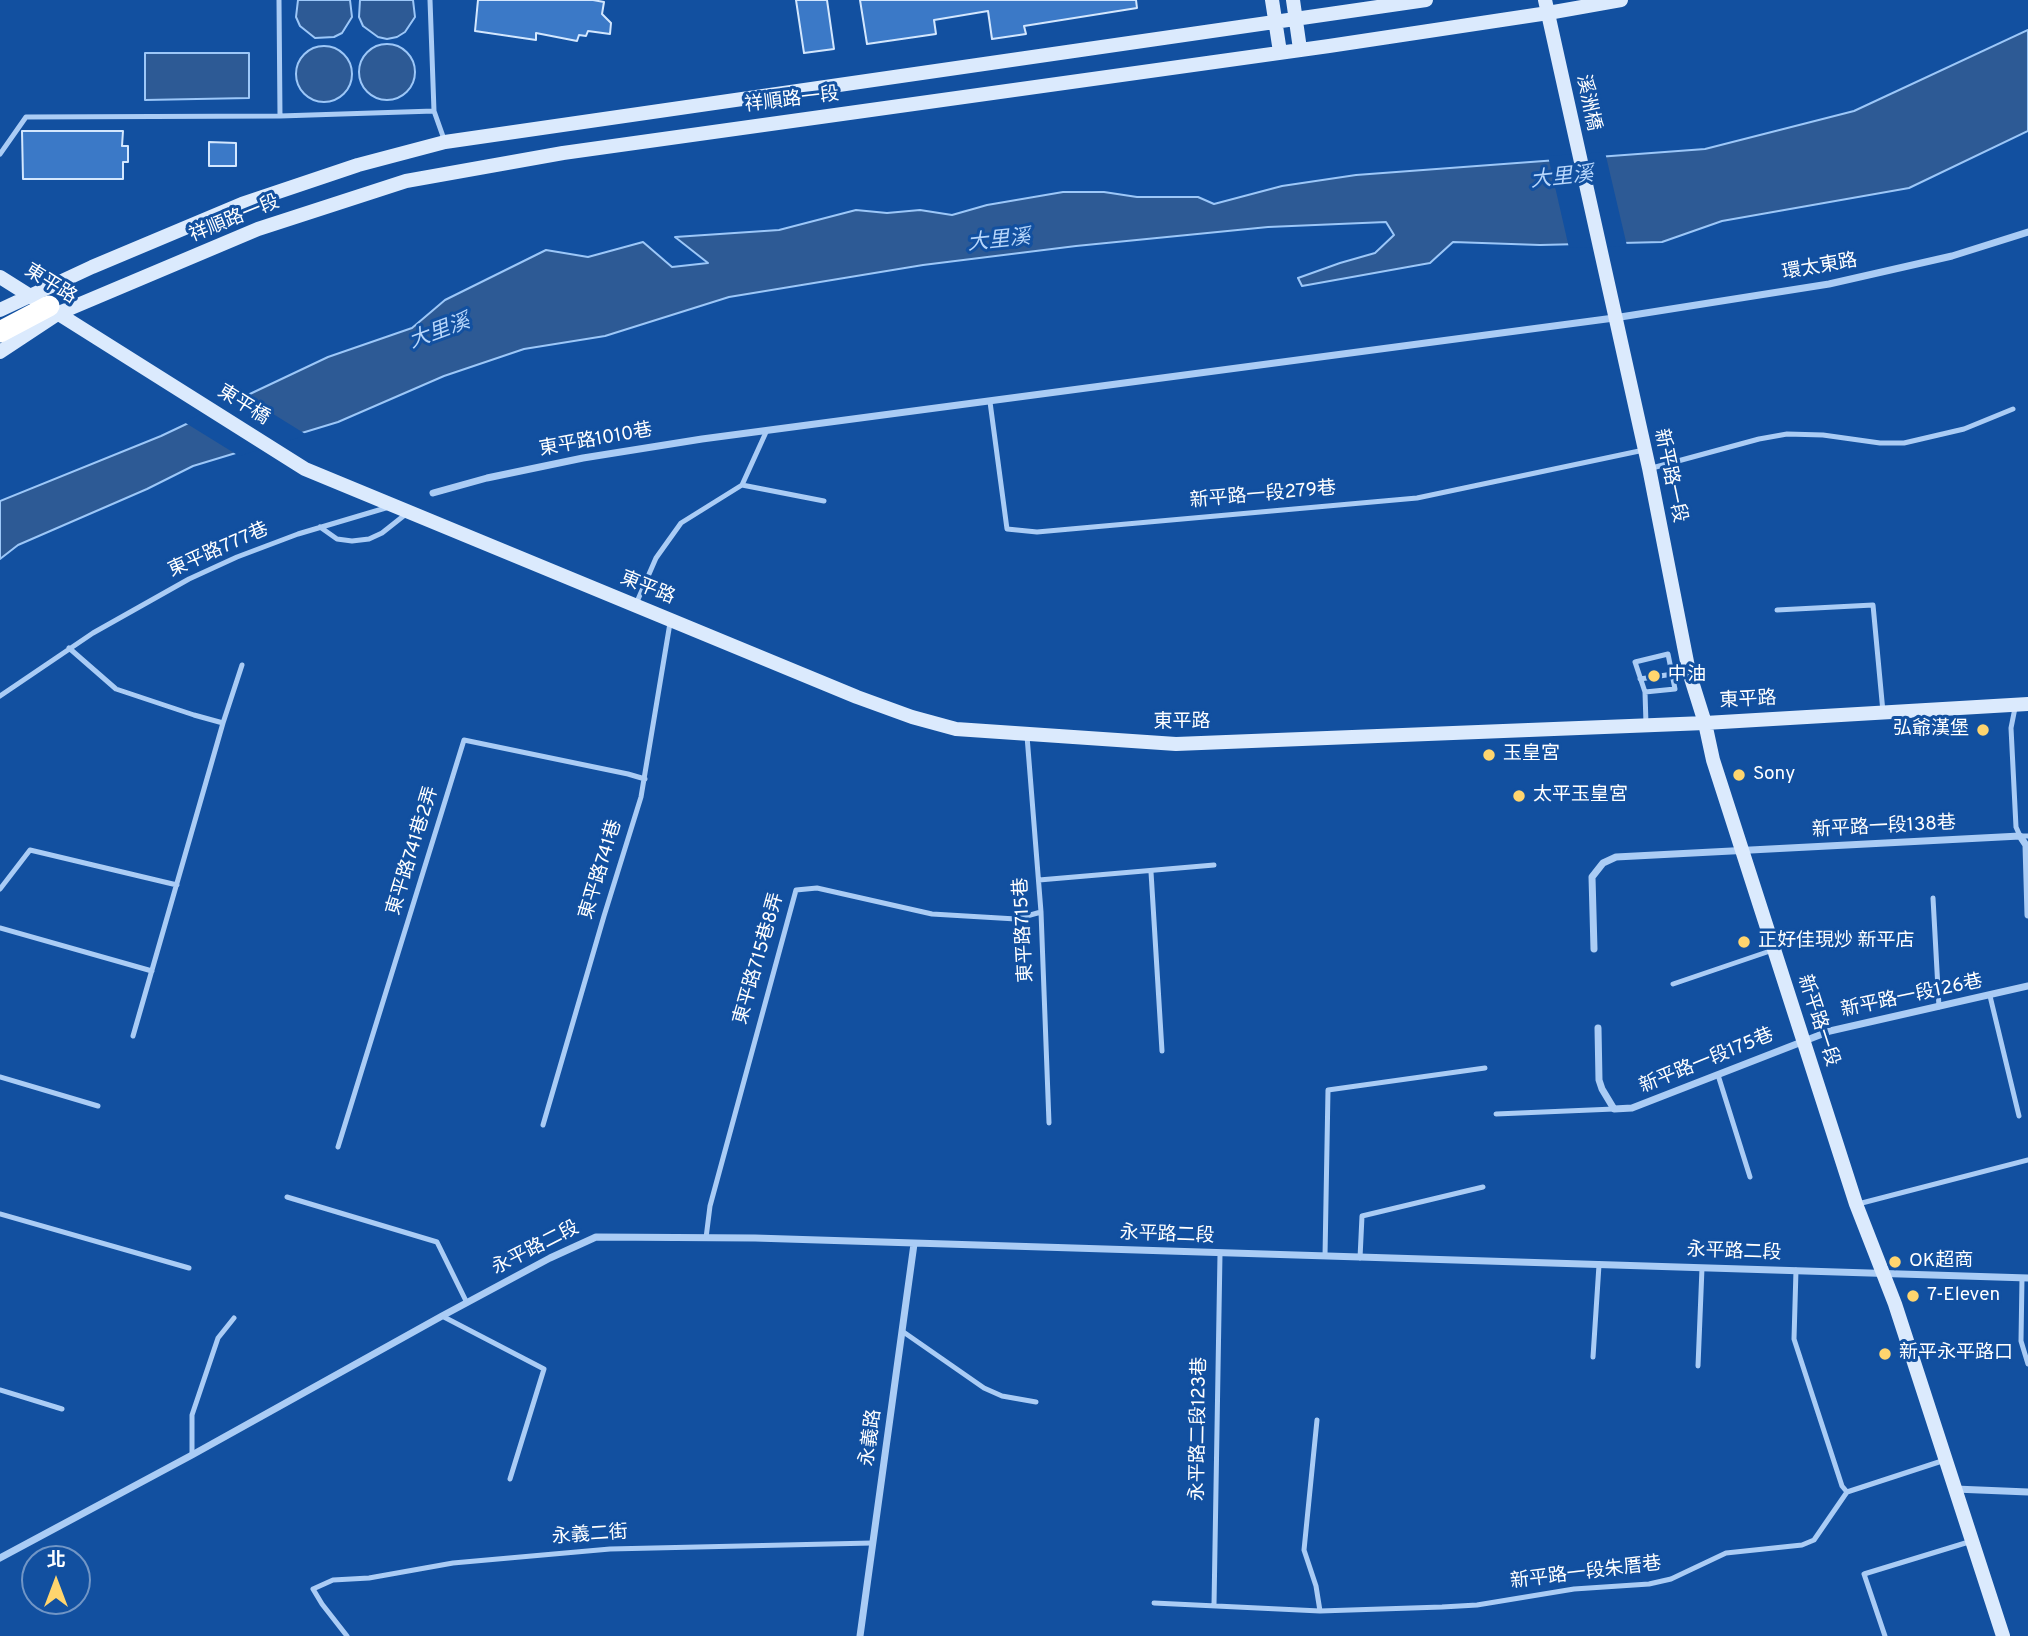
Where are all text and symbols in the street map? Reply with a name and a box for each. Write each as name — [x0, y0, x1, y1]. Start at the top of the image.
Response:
street label: 溪洲橋 — [1570, 73, 1604, 133]
street label: 祥順路一段 — [743, 84, 841, 118]
water label: 大里溪 — [1529, 163, 1595, 195]
street label: 祥順路一段 — [187, 192, 283, 248]
water label: 大里溪 — [966, 226, 1032, 258]
street label: 環太東路 — [1781, 250, 1859, 286]
street label: 東平路 — [20, 260, 80, 310]
water label: 大里溪 — [406, 310, 474, 356]
street label: 東平橋 — [213, 381, 273, 431]
street label: 東平路1010巷 — [538, 420, 654, 462]
street label: 新平路一段 — [1648, 427, 1690, 525]
street label: 新平路一段279巷 — [1189, 478, 1337, 514]
street label: 東平路777巷 — [165, 519, 273, 583]
street label: 東平路 — [616, 568, 678, 610]
place label: 中油 — [1668, 665, 1706, 687]
marker: 中油 — [1646, 668, 1662, 684]
street label: 東平路 — [1719, 688, 1777, 714]
street label: 東平路 — [1154, 712, 1210, 734]
place label: 弘爺漢堡 — [1893, 719, 1969, 741]
marker: 弘爺漢堡 — [1975, 722, 1991, 738]
place label: 玉皇宮 — [1503, 744, 1560, 766]
marker: 玉皇宮 — [1481, 747, 1497, 763]
place label: Sony — [1753, 764, 1795, 786]
marker: Sony — [1731, 767, 1747, 783]
street label: 東平路741巷2弄 — [384, 784, 444, 918]
place label: 太平玉皇宮 — [1533, 785, 1628, 807]
marker: 太平玉皇宮 — [1511, 788, 1527, 804]
street label: 新平路一段138巷 — [1811, 813, 1957, 843]
street label: 東平路741巷 — [576, 817, 628, 923]
street label: 東平路715巷 — [1011, 877, 1039, 983]
street label: 東平路715巷8弄 — [730, 891, 790, 1027]
place label: 正好佳現炒 新平店 — [1758, 931, 1914, 953]
marker: 正好佳現炒 新平店 — [1736, 934, 1752, 950]
street label: 新平路一段126巷 — [1839, 971, 1985, 1023]
street label: 新平路一段 — [1791, 972, 1843, 1070]
street label: 新平路一段175巷 — [1637, 1025, 1777, 1099]
street label: 永平路二段 — [489, 1217, 583, 1281]
street label: 永平路二段 — [1119, 1223, 1215, 1249]
street label: 永平路二段 — [1686, 1240, 1782, 1266]
place label: OK超商 — [1909, 1251, 1973, 1273]
marker: OK超商 — [1887, 1254, 1903, 1270]
place label: 7-Eleven — [1927, 1285, 2000, 1307]
marker: 7-Eleven — [1905, 1288, 1921, 1304]
place label: 新平永平路口 — [1899, 1343, 2013, 1365]
marker: 新平永平路口 — [1877, 1346, 1893, 1362]
street label: 永平路二段123巷 — [1187, 1357, 1213, 1501]
street label: 永義路 — [857, 1408, 887, 1468]
street label: 永義二街 — [551, 1522, 629, 1550]
north arrow — [21, 1545, 91, 1615]
text: 北 — [46, 1549, 66, 1573]
street label: 新平路一段朱厝巷 — [1509, 1553, 1663, 1595]

